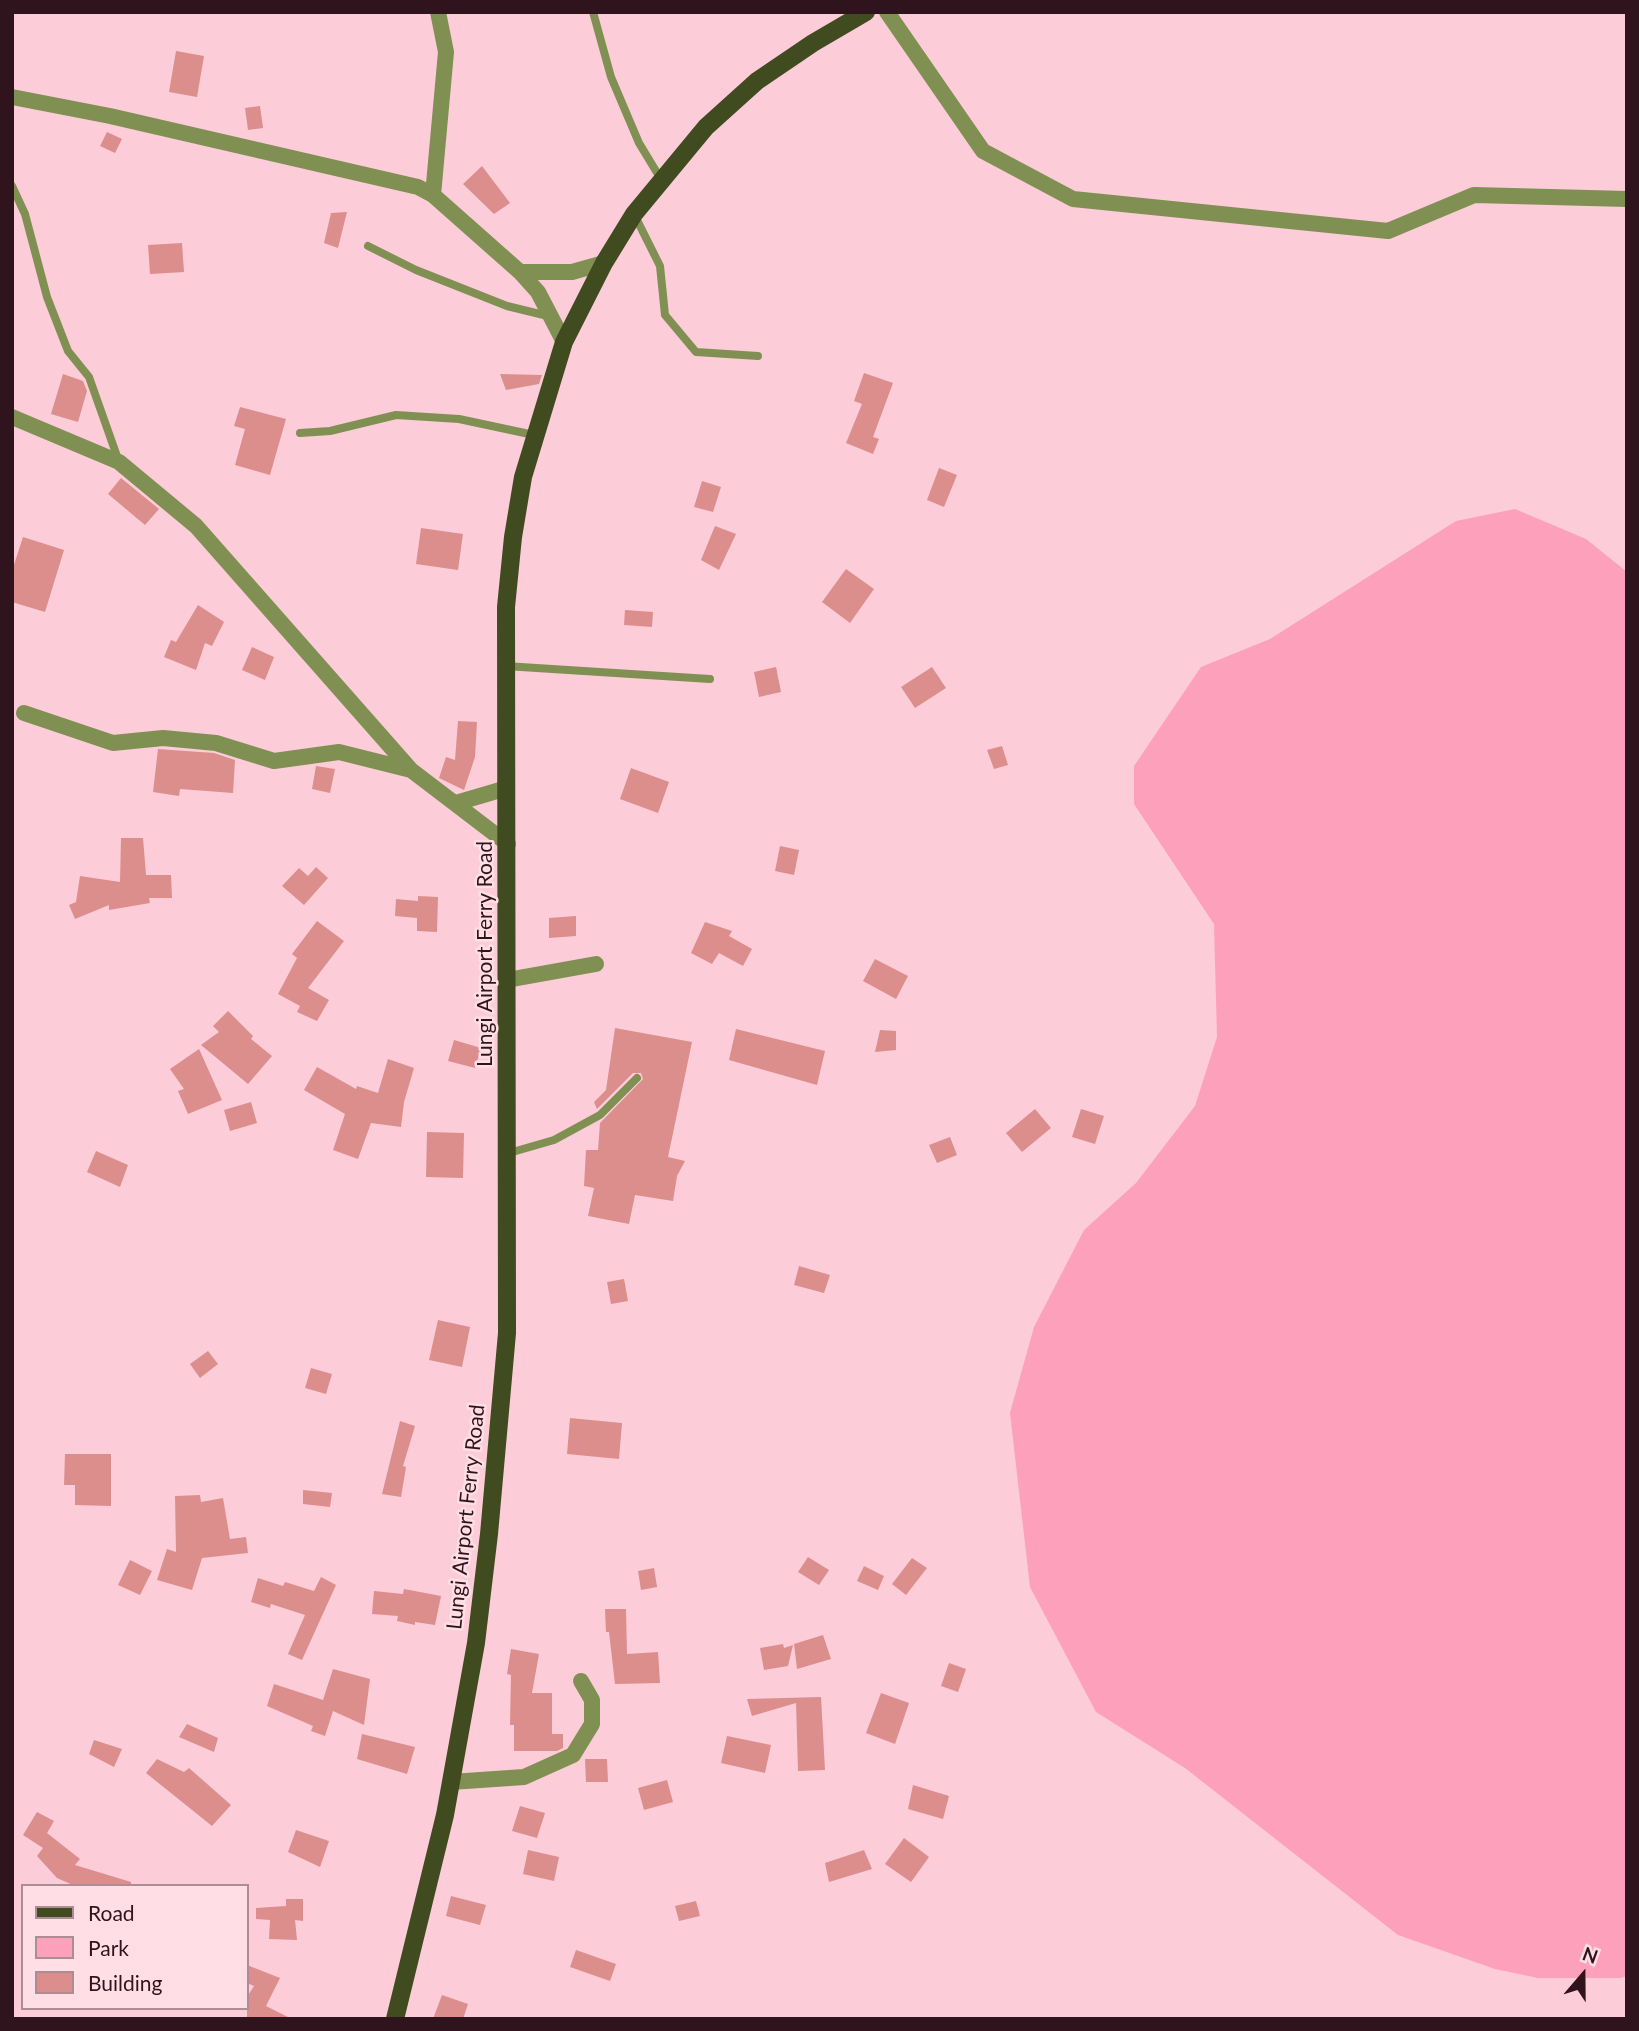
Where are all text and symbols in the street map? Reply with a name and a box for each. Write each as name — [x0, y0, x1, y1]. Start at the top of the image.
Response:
street label: Lungi Airport Ferry Road — [472, 841, 498, 1067]
street label: Lungi Airport Ferry Road — [442, 1403, 490, 1631]
legend — [21, 1884, 248, 2010]
text: Road — [88, 1900, 135, 1925]
text: Park — [88, 1935, 129, 1960]
north arrow — [1548, 1940, 1618, 2010]
text: N — [1580, 1941, 1601, 1968]
text: Building — [88, 1970, 163, 1995]

